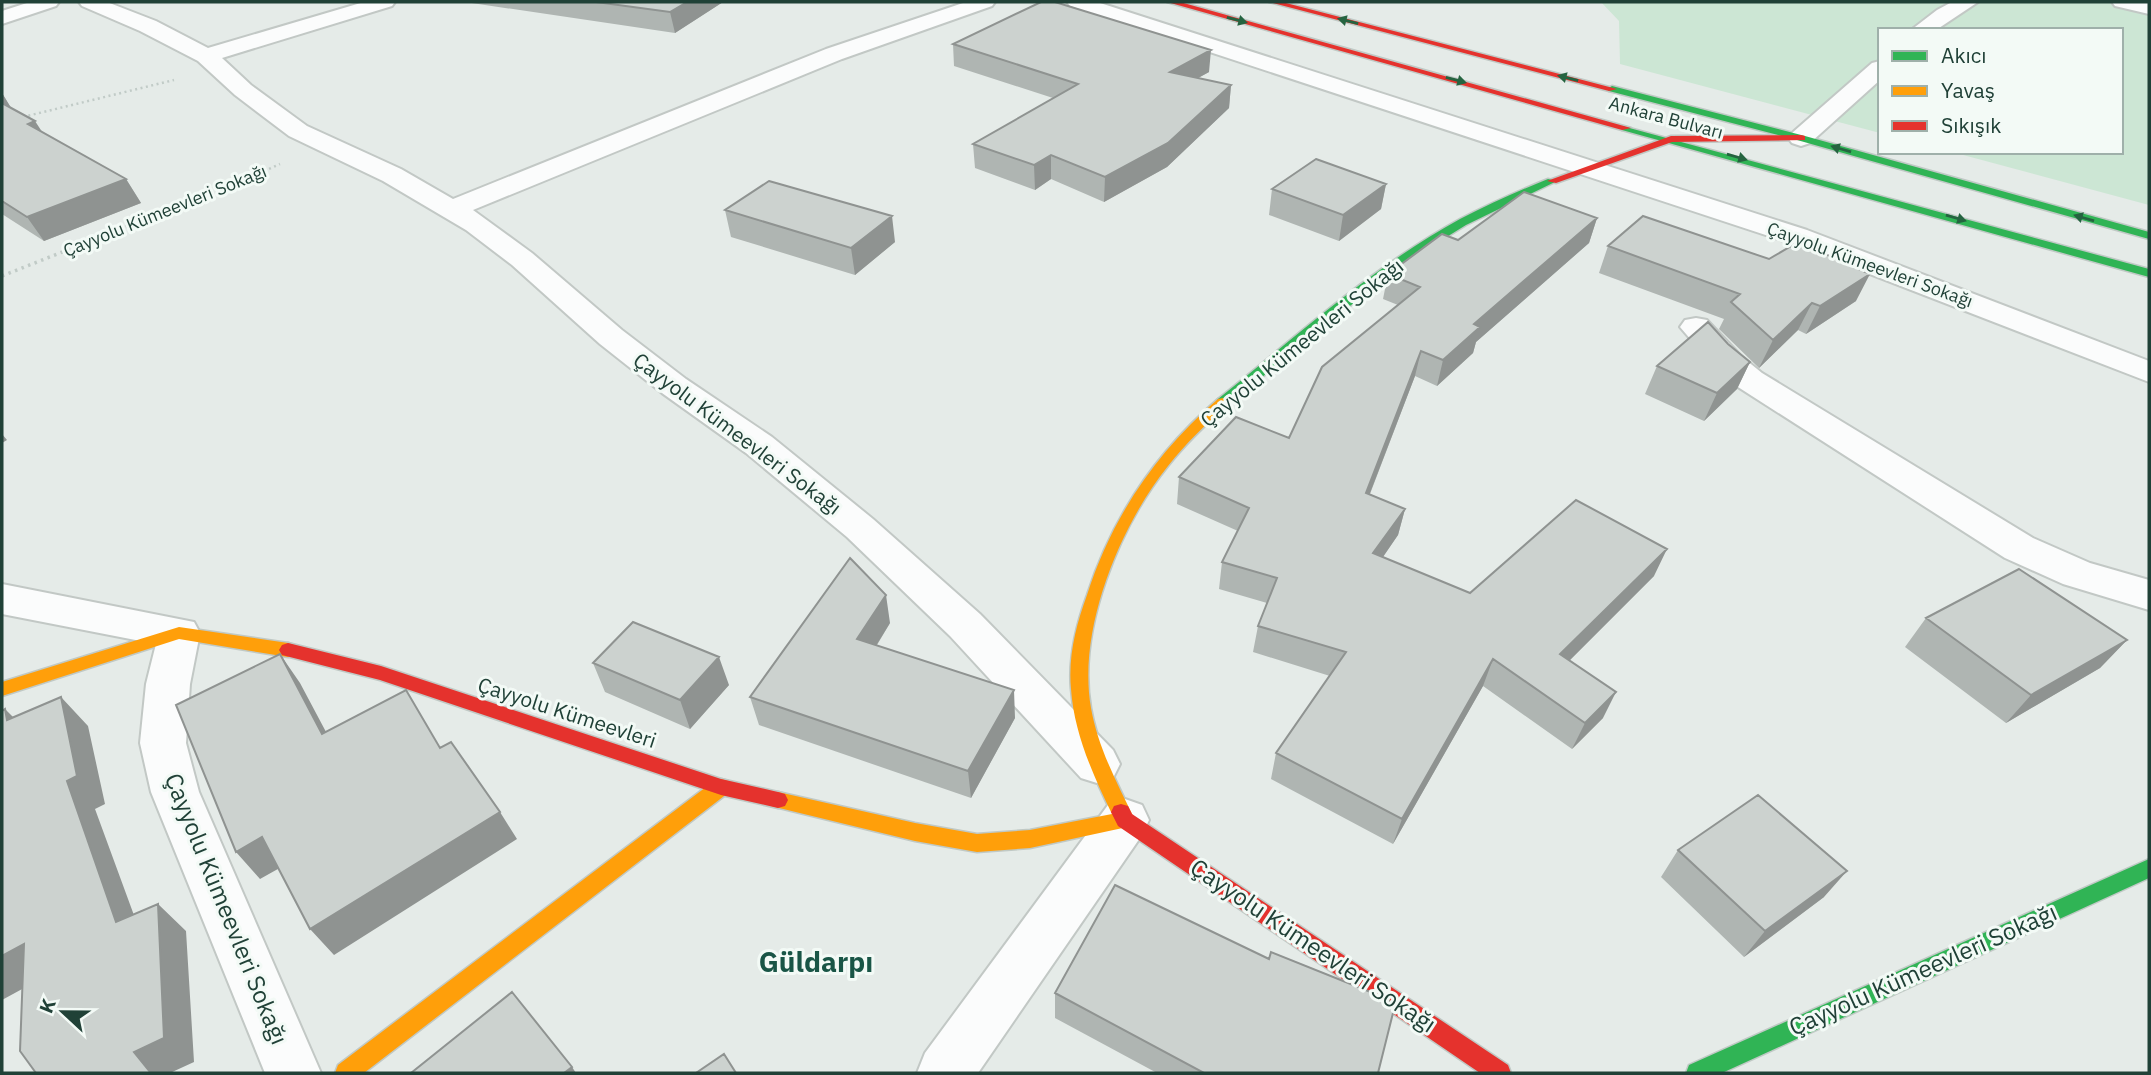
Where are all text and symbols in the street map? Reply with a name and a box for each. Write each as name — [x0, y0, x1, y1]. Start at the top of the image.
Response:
one-way arrow — [1226, 15, 1248, 26]
one-way arrow — [1337, 15, 1359, 26]
legend — [1878, 28, 2123, 154]
text: Akıcı — [1941, 41, 1987, 69]
one-way arrow — [1557, 72, 1579, 83]
one-way arrow — [1446, 75, 1468, 86]
text: Yavaş — [1941, 76, 1995, 104]
street label: Ankara Bulvarı — [1607, 91, 1726, 144]
text: Sıkışık — [1941, 111, 2001, 139]
one-way arrow — [1830, 144, 1851, 154]
one-way arrow — [1726, 152, 1748, 163]
street label: Çayyolu Kümeevleri Sokağı — [60, 159, 270, 262]
one-way arrow — [2073, 212, 2094, 222]
one-way arrow — [1946, 214, 1967, 224]
street label: Çayyolu Kümeevleri Sokağı — [1764, 217, 1976, 313]
street label: Çayyolu Kümeevleri Sokağı — [1194, 252, 1409, 433]
street label: Çayyolu Kümeevleri Sokağı — [628, 346, 847, 521]
street label: Çayyolu Kümeevleri — [474, 670, 660, 754]
street label: Çayyolu Kümeevleri Sokağı — [158, 768, 296, 1049]
street label: Çayyolu Kümeevleri Sokağı — [1184, 851, 1443, 1039]
street label: Çayyolu Kümeevleri Sokağı — [1784, 896, 2062, 1043]
district label: Güldarpı — [759, 943, 873, 980]
north arrow — [28, 977, 98, 1047]
text: K — [34, 995, 61, 1016]

